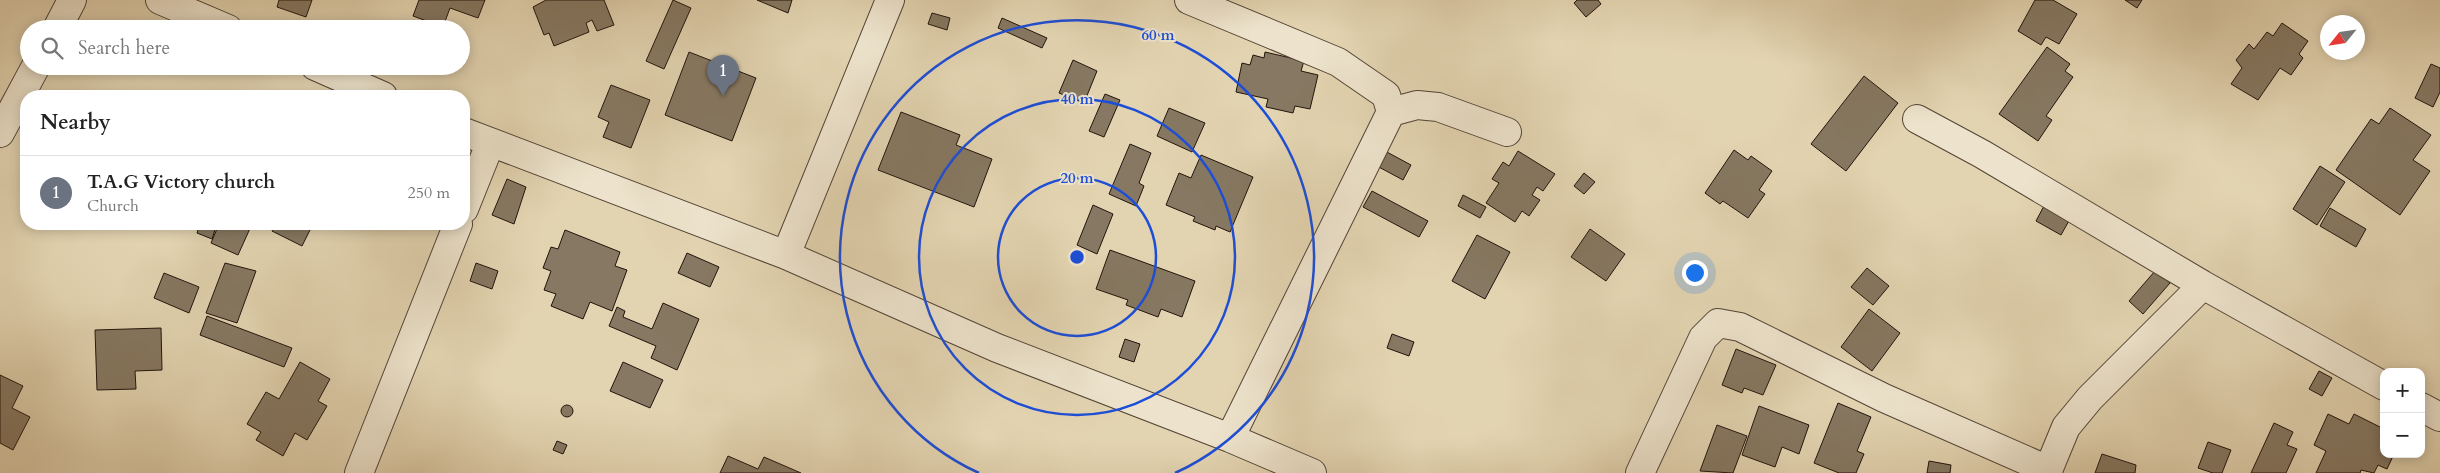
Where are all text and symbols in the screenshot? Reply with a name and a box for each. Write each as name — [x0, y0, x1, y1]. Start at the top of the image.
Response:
north arrow — [2320, 15, 2365, 60]
search box — [20, 20, 470, 75]
text: 60 m — [1141, 25, 1175, 45]
icon: search — [38, 34, 66, 62]
text: Search here — [78, 35, 170, 61]
pin: 1 — [707, 55, 739, 96]
text: 40 m — [1060, 89, 1094, 109]
text: Nearby — [40, 108, 111, 137]
text: 20 m — [1060, 168, 1094, 188]
text: T.A.G Victory church — [87, 169, 275, 195]
text: 1 — [52, 182, 60, 204]
text: 250 m — [408, 182, 450, 204]
text: Church — [87, 195, 139, 217]
centre of rings — [1068, 248, 1086, 266]
your location — [1682, 260, 1708, 286]
map controls — [2380, 368, 2425, 458]
button: + — [2380, 368, 2425, 413]
button: − — [2380, 413, 2425, 458]

